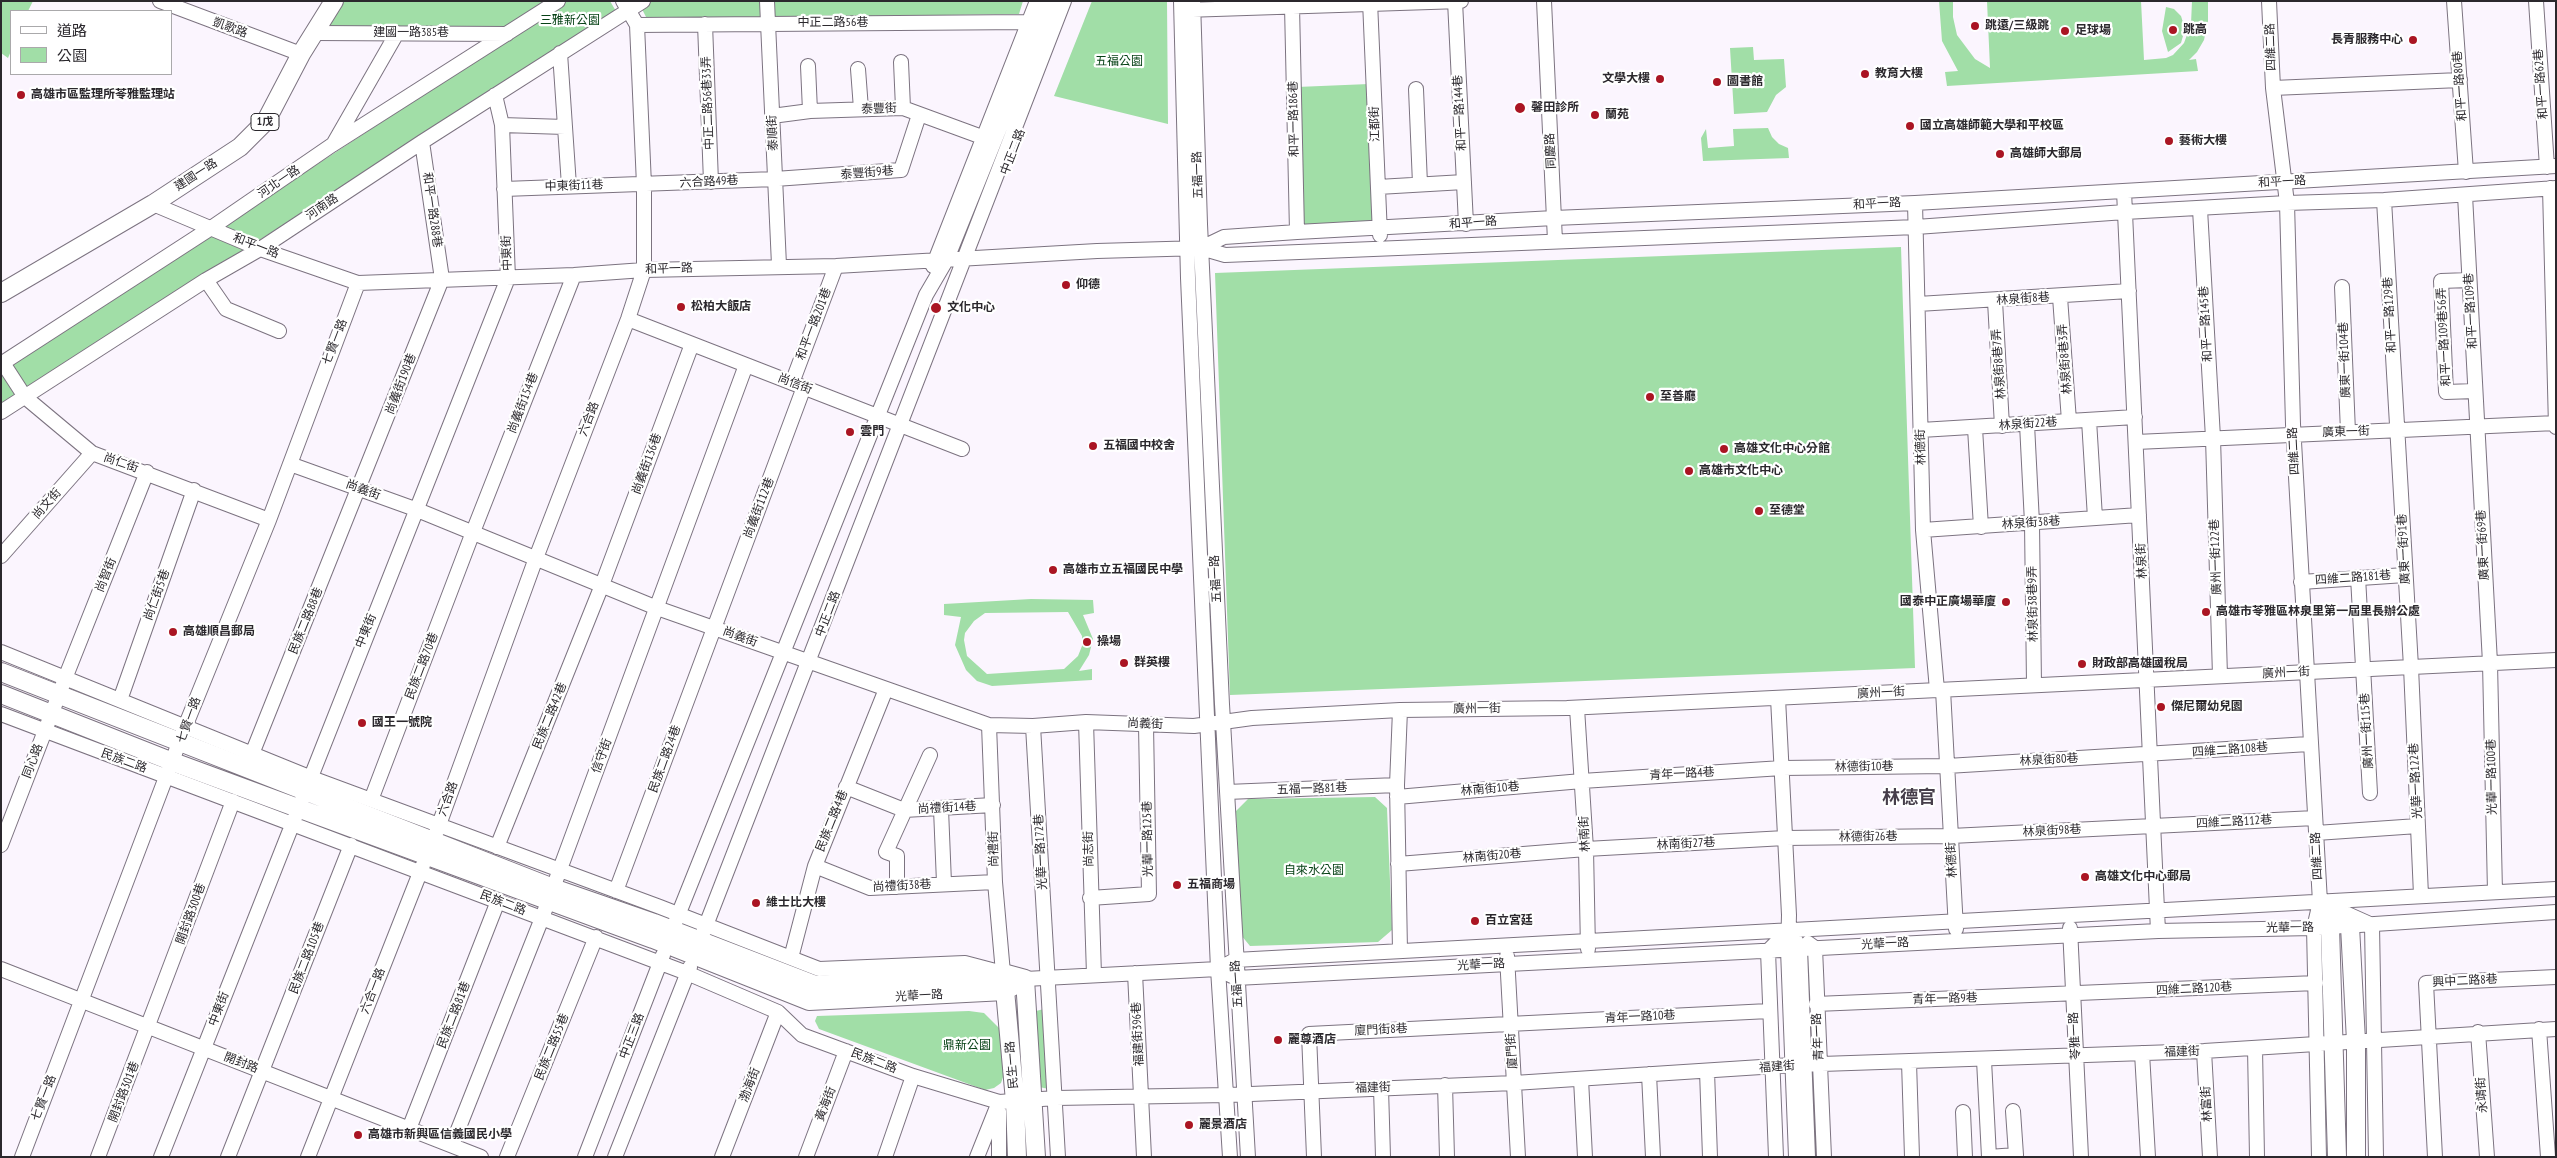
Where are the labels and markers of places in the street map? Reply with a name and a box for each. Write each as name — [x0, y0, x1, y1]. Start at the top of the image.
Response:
place label: 跳遠/三級跳 — [1985, 19, 2049, 33]
marker: 跳遠/三級跳 — [1969, 20, 1981, 32]
place label: 跳高 — [2183, 23, 2207, 37]
place label: 足球場 — [2075, 24, 2111, 38]
marker: 跳高 — [2167, 24, 2179, 36]
marker: 足球場 — [2059, 25, 2071, 37]
place label: 長青服務中心 — [2331, 33, 2403, 47]
marker: 長青服務中心 — [2407, 34, 2419, 46]
place label: 教育大樓 — [1875, 67, 1923, 81]
marker: 教育大樓 — [1859, 68, 1871, 80]
place label: 文學大樓 — [1602, 72, 1650, 86]
marker: 文學大樓 — [1654, 73, 1666, 85]
place label: 圖書館 — [1727, 75, 1763, 89]
marker: 圖書館 — [1711, 76, 1723, 88]
place label: 高雄市區監理所苓雅監理站 — [31, 88, 175, 102]
marker: 高雄市區監理所苓雅監理站 — [15, 89, 27, 101]
marker: 馨田診所 — [1513, 101, 1527, 115]
place label: 馨田診所 — [1531, 101, 1579, 115]
place label: 蘭苑 — [1605, 108, 1629, 122]
marker: 蘭苑 — [1589, 109, 1601, 121]
place label: 國立高雄師範大學和平校區 — [1920, 119, 2064, 133]
marker: 國立高雄師範大學和平校區 — [1904, 120, 1916, 132]
place label: 藝術大樓 — [2179, 134, 2227, 148]
marker: 藝術大樓 — [2163, 135, 2175, 147]
place label: 高雄師大郵局 — [2010, 147, 2082, 161]
marker: 高雄師大郵局 — [1994, 148, 2006, 160]
place label: 仰德 — [1076, 278, 1100, 292]
marker: 仰德 — [1060, 279, 1072, 291]
place label: 松柏大飯店 — [691, 300, 751, 314]
marker: 松柏大飯店 — [675, 301, 687, 313]
marker: 文化中心 — [929, 301, 943, 315]
place label: 文化中心 — [947, 301, 995, 315]
place label: 至善廳 — [1660, 390, 1696, 404]
marker: 至善廳 — [1644, 391, 1656, 403]
place label: 雲門 — [860, 425, 884, 439]
marker: 雲門 — [844, 426, 856, 438]
place label: 五福國中校舍 — [1103, 439, 1175, 453]
marker: 五福國中校舍 — [1087, 440, 1099, 452]
place label: 高雄文化中心分館 — [1734, 442, 1830, 456]
marker: 高雄文化中心分館 — [1718, 443, 1730, 455]
place label: 高雄市文化中心 — [1699, 464, 1783, 478]
marker: 高雄市文化中心 — [1683, 465, 1695, 477]
place label: 至德堂 — [1769, 504, 1805, 518]
marker: 至德堂 — [1753, 505, 1765, 517]
place label: 高雄市立五福國民中學 — [1063, 563, 1183, 577]
marker: 高雄市立五福國民中學 — [1047, 564, 1059, 576]
place label: 國泰中正廣場華廈 — [1900, 595, 1996, 609]
marker: 國泰中正廣場華廈 — [2000, 596, 2012, 608]
place label: 高雄市苓雅區林泉里第一屆里長辦公處 — [2216, 605, 2420, 619]
marker: 高雄市苓雅區林泉里第一屆里長辦公處 — [2200, 606, 2212, 618]
place label: 高雄順昌郵局 — [183, 625, 255, 639]
marker: 高雄順昌郵局 — [167, 626, 179, 638]
place label: 操場 — [1097, 635, 1121, 649]
marker: 操場 — [1081, 636, 1093, 648]
place label: 群英樓 — [1134, 656, 1170, 670]
marker: 群英樓 — [1118, 657, 1130, 669]
place label: 財政部高雄國稅局 — [2092, 657, 2188, 671]
marker: 財政部高雄國稅局 — [2076, 658, 2088, 670]
place label: 傑尼爾幼兒園 — [2171, 700, 2243, 714]
marker: 傑尼爾幼兒園 — [2155, 701, 2167, 713]
place label: 國王一號院 — [372, 716, 432, 730]
marker: 國王一號院 — [356, 717, 368, 729]
place label: 高雄文化中心郵局 — [2095, 870, 2191, 884]
marker: 高雄文化中心郵局 — [2079, 871, 2091, 883]
place label: 五福商場 — [1187, 878, 1235, 892]
marker: 五福商場 — [1171, 879, 1183, 891]
place label: 維士比大樓 — [766, 896, 826, 910]
marker: 維士比大樓 — [750, 897, 762, 909]
place label: 百立宮廷 — [1485, 914, 1533, 928]
marker: 百立宮廷 — [1469, 915, 1481, 927]
place label: 麗尊酒店 — [1288, 1033, 1336, 1047]
marker: 麗尊酒店 — [1272, 1034, 1284, 1046]
place label: 麗景酒店 — [1199, 1118, 1247, 1132]
marker: 麗景酒店 — [1183, 1119, 1195, 1131]
place label: 高雄市新興區信義國民小學 — [368, 1128, 512, 1142]
marker: 高雄市新興區信義國民小學 — [352, 1129, 364, 1141]

